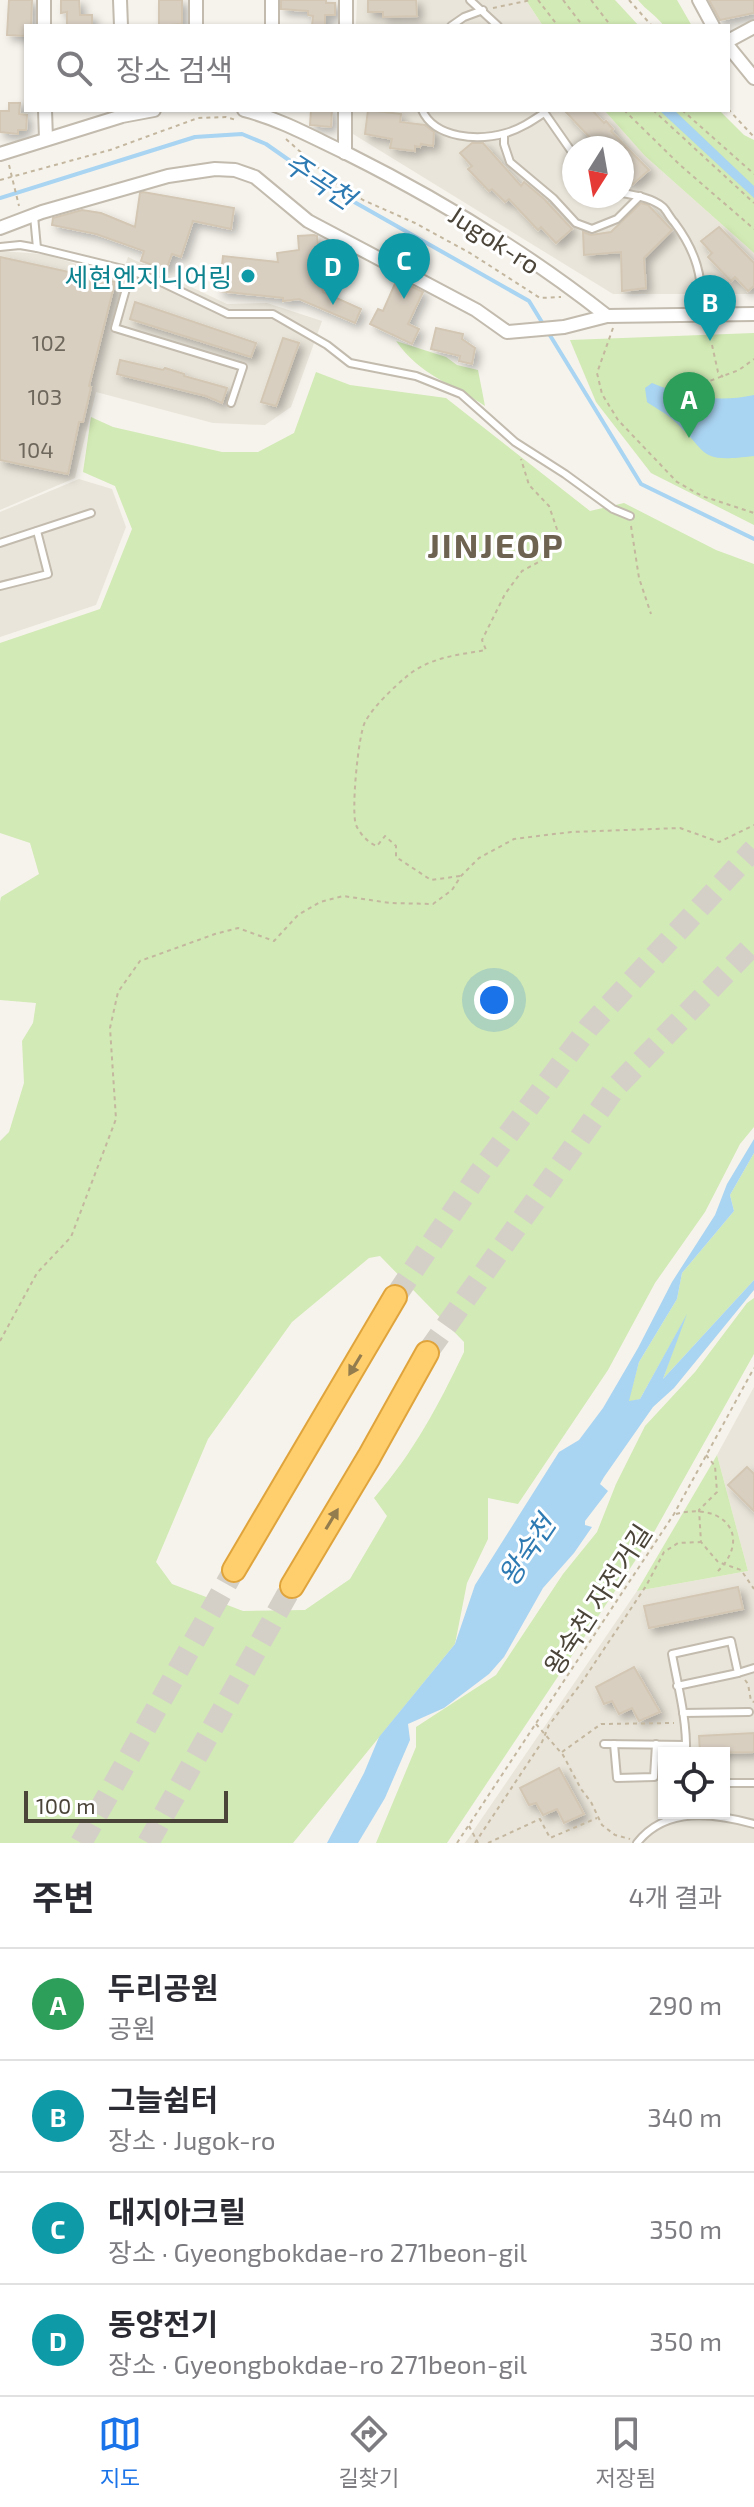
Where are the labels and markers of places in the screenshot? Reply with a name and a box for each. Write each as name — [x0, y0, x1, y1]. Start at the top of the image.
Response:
pin: C — [378, 233, 430, 299]
pin: D — [307, 239, 359, 305]
place label: 세현엔지니어링 — [65, 261, 232, 292]
marker: 세현엔지니어링 — [239, 267, 257, 285]
pin: B — [684, 275, 736, 341]
pin: A — [663, 372, 715, 438]

